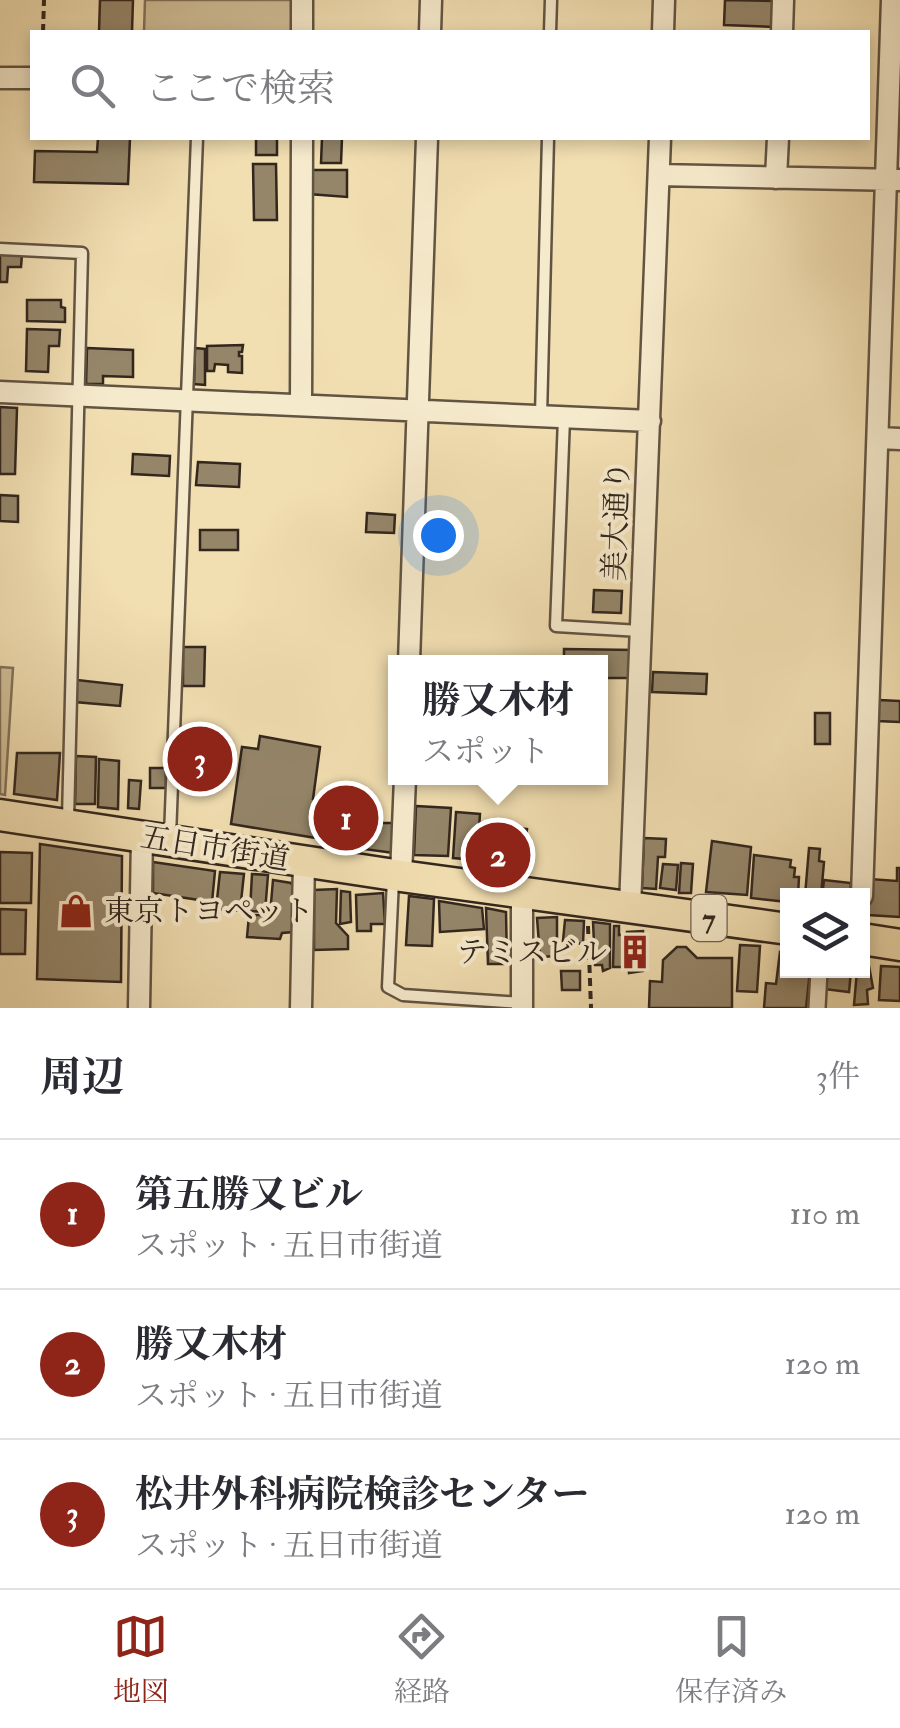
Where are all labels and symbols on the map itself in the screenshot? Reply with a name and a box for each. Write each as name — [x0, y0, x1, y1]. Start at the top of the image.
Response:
street label: 美大通り — [596, 460, 637, 582]
your location — [413, 510, 464, 561]
pin: 3 — [168, 722, 232, 796]
pin: 1 — [314, 780, 378, 856]
street label: 五日市街道 — [138, 818, 292, 878]
pin: 2 — [466, 818, 530, 892]
shop icon: 東京トヨペット — [57, 892, 95, 930]
place label: 東京トヨペット — [104, 893, 314, 930]
road number: 7 — [692, 895, 726, 941]
building icon: テミスビル — [616, 933, 654, 971]
place label: テミスビル — [457, 934, 607, 971]

